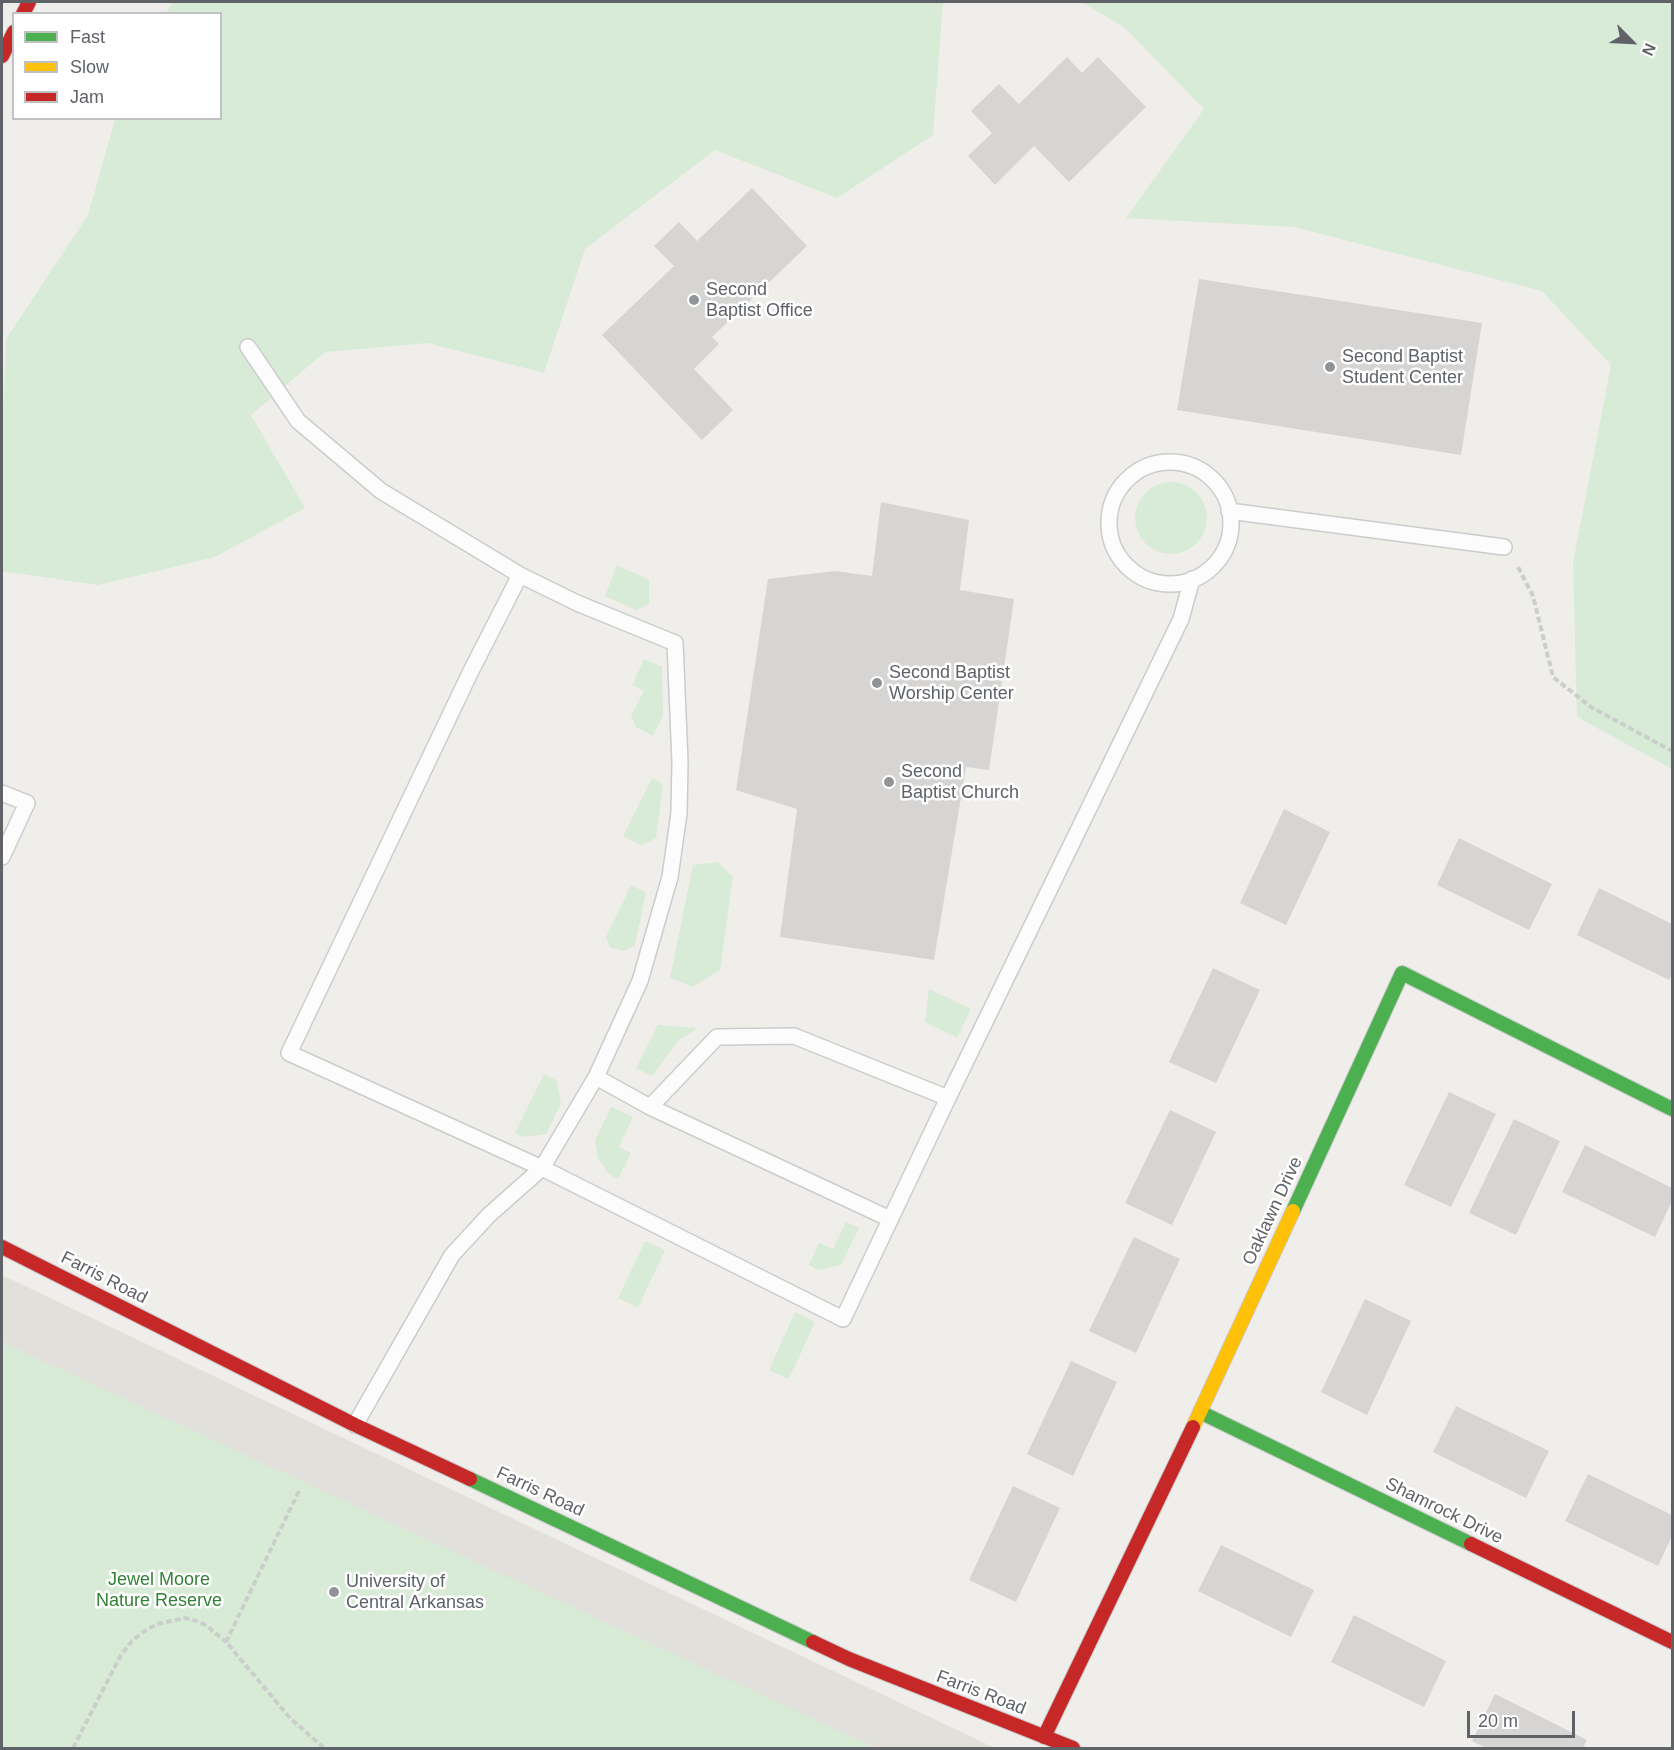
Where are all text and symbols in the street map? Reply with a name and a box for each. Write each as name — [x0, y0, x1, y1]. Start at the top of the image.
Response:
legend — [12, 12, 222, 120]
north arrow — [1602, 12, 1662, 72]
text: Fast — [70, 27, 105, 47]
text: N — [1639, 41, 1659, 58]
text: Slow — [70, 57, 109, 77]
text: Jam — [70, 87, 104, 107]
place label: Second Baptist Office — [706, 279, 813, 322]
marker: Second Baptist Office — [687, 293, 701, 307]
place label: Second Baptist Student Center — [1342, 346, 1463, 388]
marker: Second Baptist Student Center — [1323, 360, 1337, 374]
place label: Second Baptist Worship Center — [889, 662, 1014, 704]
marker: Second Baptist Worship Center — [870, 676, 884, 690]
place label: Second Baptist Church — [901, 761, 1019, 804]
marker: Second Baptist Church — [882, 775, 896, 789]
street label: Oaklawn Drive — [1238, 1153, 1308, 1269]
street label: Farris Road — [57, 1247, 151, 1309]
street label: Farris Road — [493, 1462, 587, 1522]
street label: Shamrock Drive — [1382, 1473, 1506, 1549]
park label: Jewel Moore Nature Reserve — [96, 1569, 222, 1612]
place label: University of Central Arkansas — [346, 1571, 484, 1614]
marker: University of Central Arkansas — [327, 1585, 341, 1599]
street label: Farris Road — [933, 1666, 1029, 1720]
scale bar — [1470, 1699, 1578, 1737]
text: 20 m — [1478, 1711, 1518, 1731]

